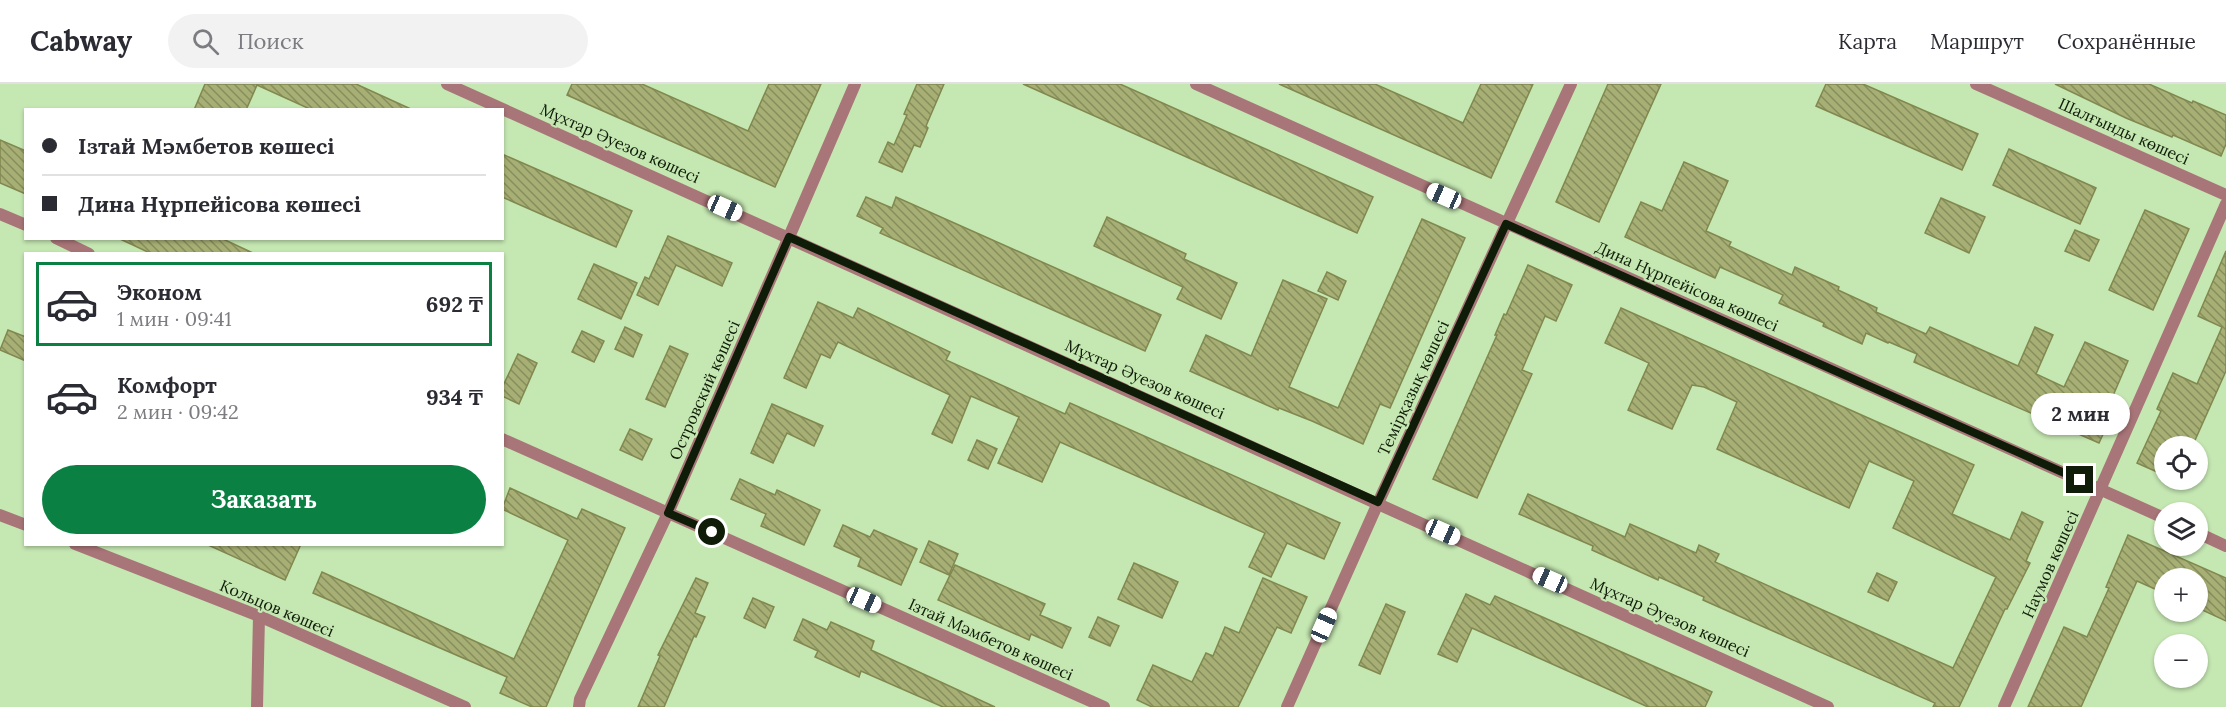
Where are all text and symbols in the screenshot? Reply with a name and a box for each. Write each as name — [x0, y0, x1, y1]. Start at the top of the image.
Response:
search box — [168, 14, 588, 68]
text: Cabway — [30, 23, 132, 59]
icon: search — [189, 25, 222, 58]
text: Поиск — [237, 27, 304, 55]
text: Карта — [1838, 28, 1897, 55]
text: Маршрут — [1930, 28, 2024, 55]
text: Сохранённые — [2057, 28, 2196, 55]
street label: Шалғынды көшесі — [2056, 93, 2192, 169]
street label: Мұхтар Әуезов көшесі — [537, 99, 703, 187]
text: Ізтай Мәмбетов көшесі — [78, 132, 334, 160]
car — [1424, 180, 1464, 212]
text: Дина Нұрпейісова көшесі — [78, 190, 361, 218]
car — [705, 192, 745, 224]
street label: Дина Нұрпейісова көшесі — [1593, 237, 1781, 335]
icon: car — [45, 277, 99, 331]
text: Эконом — [117, 278, 202, 306]
text: 692 ₸ — [426, 290, 483, 318]
text: 1 мин · 09:41 — [117, 306, 232, 331]
street label: Островский көшесі — [664, 317, 744, 463]
street label: Темірқазық көшесі — [1373, 317, 1453, 459]
street label: Мұхтар Әуезов көшесі — [1062, 335, 1228, 423]
icon: car — [45, 370, 99, 424]
text: Комфорт — [117, 371, 217, 399]
text: 934 ₸ — [426, 383, 483, 411]
callout: 2 мин — [2030, 393, 2130, 435]
text: 2 мин · 09:42 — [117, 399, 239, 424]
text: 2 мин — [2051, 401, 2110, 426]
map controls — [2154, 436, 2208, 688]
button: locate — [2154, 436, 2208, 490]
button: Заказать — [42, 465, 486, 534]
route end — [2066, 466, 2093, 493]
button: layers — [2154, 502, 2208, 556]
street label: Наумов көшесі — [2017, 507, 2083, 621]
car — [1423, 516, 1463, 548]
route start — [698, 518, 725, 545]
car — [1530, 564, 1570, 596]
button: + — [2154, 568, 2208, 622]
street label: Мұхтар Әуезов көшесі — [1587, 573, 1753, 661]
street label: Кольцов көшесі — [217, 575, 337, 641]
car — [844, 584, 884, 616]
street label: Ізтай Мәмбетов көшесі — [906, 594, 1076, 684]
car — [1308, 605, 1340, 645]
button: − — [2154, 634, 2208, 688]

